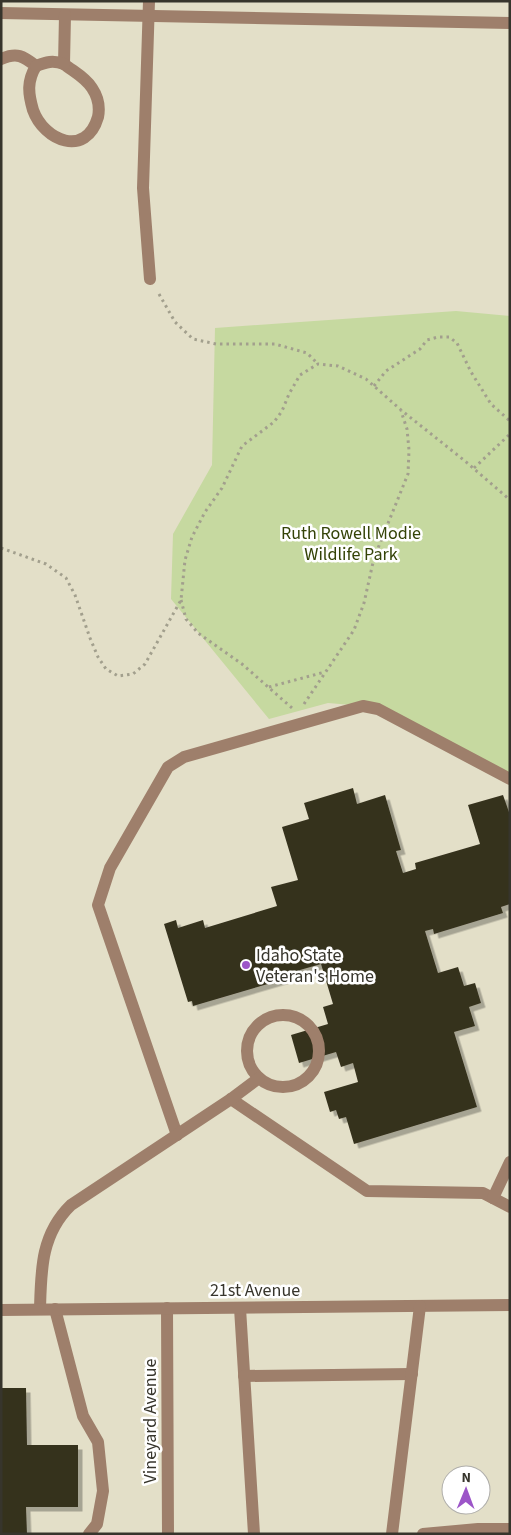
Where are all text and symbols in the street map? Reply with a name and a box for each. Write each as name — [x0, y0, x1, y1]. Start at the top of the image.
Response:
park label: Ruth Rowell Modie Wildlife Park — [281, 521, 421, 567]
place label: Idaho State Veteran's Home — [256, 943, 374, 989]
marker: Idaho State Veteran's Home — [240, 959, 252, 971]
street label: 21st Avenue — [210, 1278, 300, 1303]
street label: Vineyard Avenue — [138, 1359, 163, 1483]
north arrow — [441, 1465, 491, 1515]
text: N — [461, 1468, 471, 1488]

